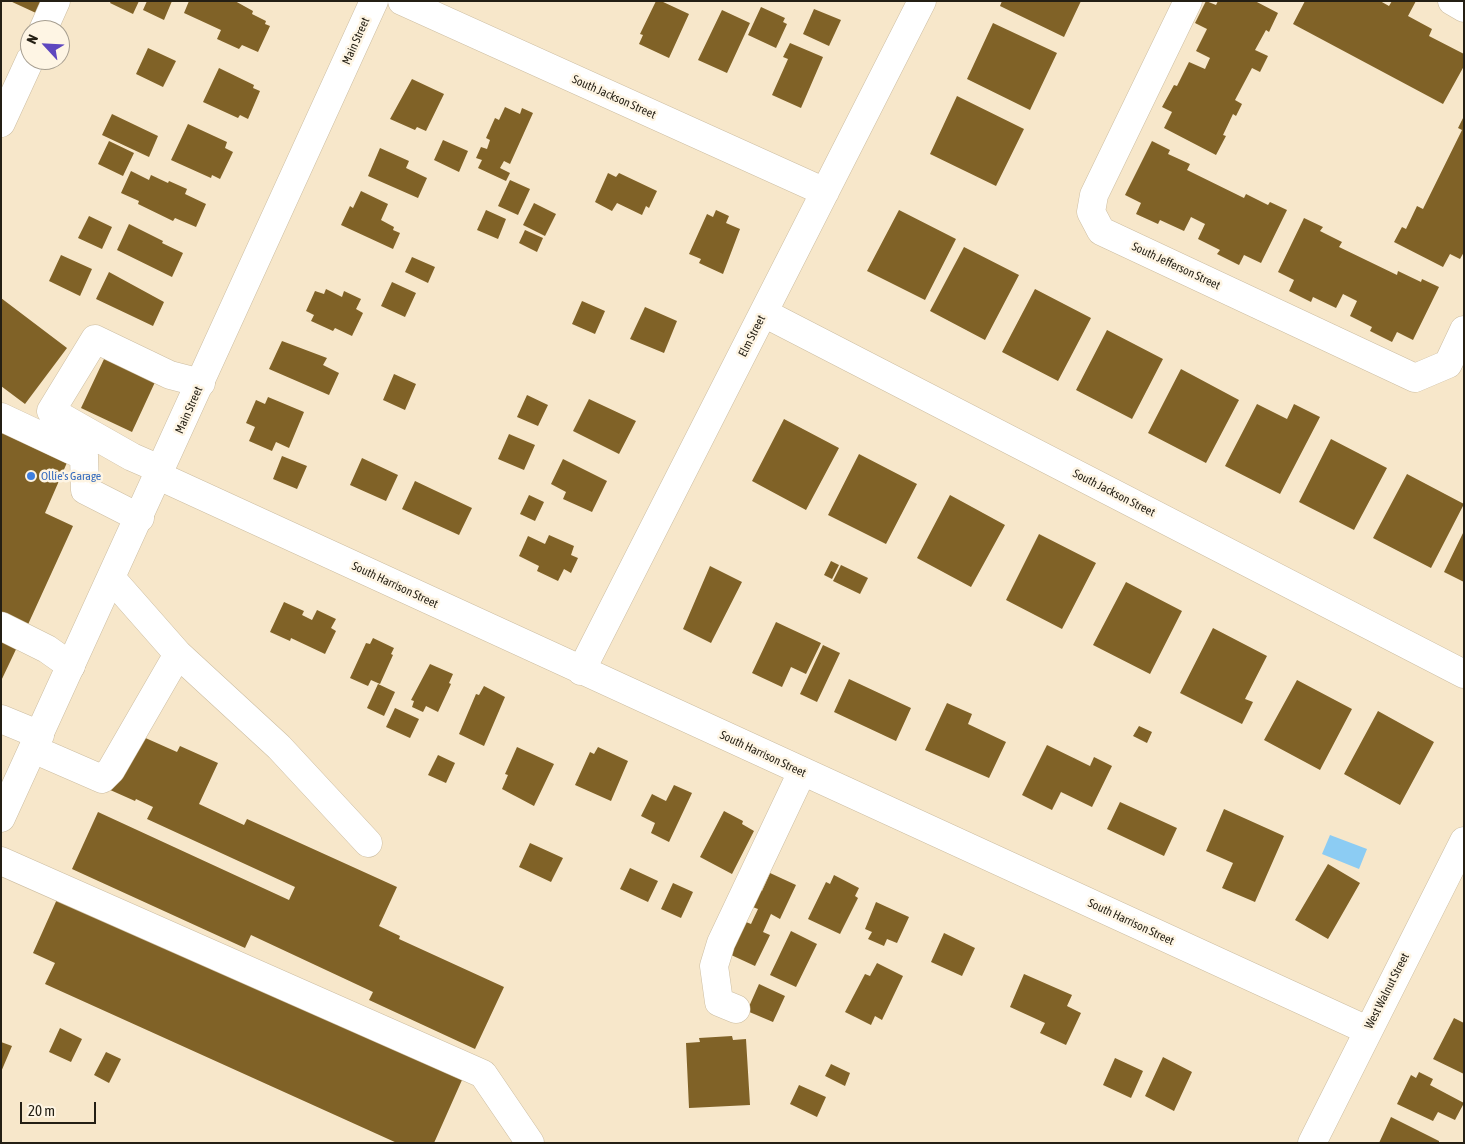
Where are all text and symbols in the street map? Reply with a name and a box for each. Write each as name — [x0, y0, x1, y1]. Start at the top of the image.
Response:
street label: Main Street — [339, 15, 373, 67]
north arrow — [20, 20, 70, 70]
text: N — [23, 32, 41, 46]
street label: South Jackson Street — [570, 72, 658, 122]
street label: South Jefferson Street — [1130, 239, 1222, 293]
street label: Elm Street — [735, 313, 769, 359]
street label: Main Street — [172, 384, 206, 436]
street label: South Jackson Street — [1071, 466, 1157, 520]
place label: Ollie's Garage — [41, 469, 101, 483]
marker: Ollie's Garage — [25, 470, 37, 482]
street label: South Harrison Street — [350, 559, 440, 611]
street label: South Harrison Street — [718, 728, 808, 780]
street label: South Harrison Street — [1086, 896, 1176, 948]
street label: West Walnut Street — [1362, 951, 1412, 1031]
scale bar — [22, 1092, 99, 1124]
text: 20 m — [28, 1102, 55, 1119]

